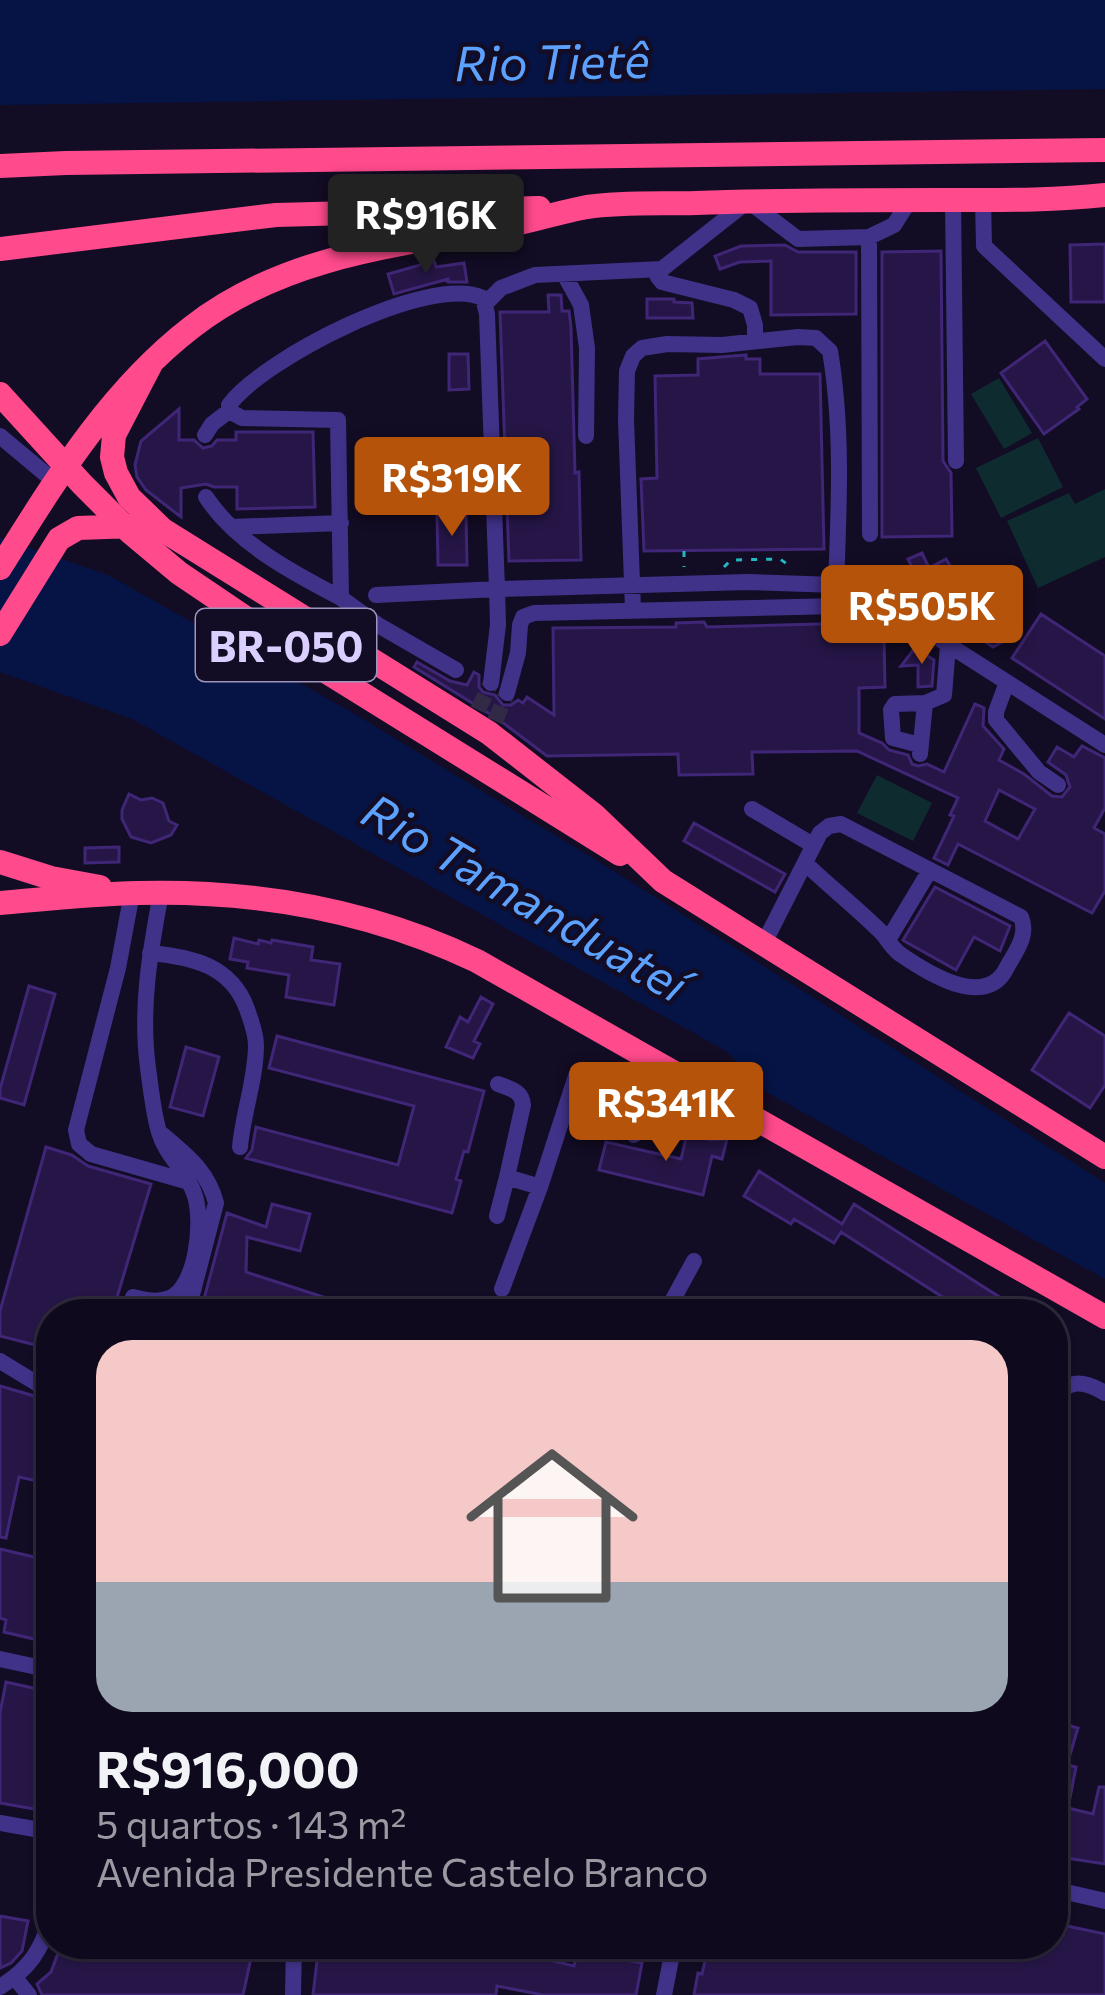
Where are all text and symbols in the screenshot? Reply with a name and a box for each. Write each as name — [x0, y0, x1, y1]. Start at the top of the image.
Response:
water label: Rio Tietê — [454, 29, 651, 91]
pin: R$916K — [328, 174, 524, 276]
text: R$916K — [355, 189, 497, 237]
pin: R$319K — [354, 437, 550, 539]
text: R$319K — [381, 452, 523, 500]
pin: R$505K — [824, 565, 1020, 667]
text: R$505K — [848, 580, 996, 628]
road number: BR-050 — [196, 609, 376, 681]
water label: Rio Tamanduateí — [353, 779, 705, 1016]
pin: R$341K — [568, 1062, 764, 1164]
text: R$341K — [596, 1077, 736, 1125]
icon: home — [444, 1418, 660, 1634]
text: R$916,000 — [96, 1736, 360, 1799]
text: 5 quartos · 143 m² — [96, 1799, 406, 1847]
text: Avenida Presidente Castelo Branco — [96, 1847, 708, 1895]

